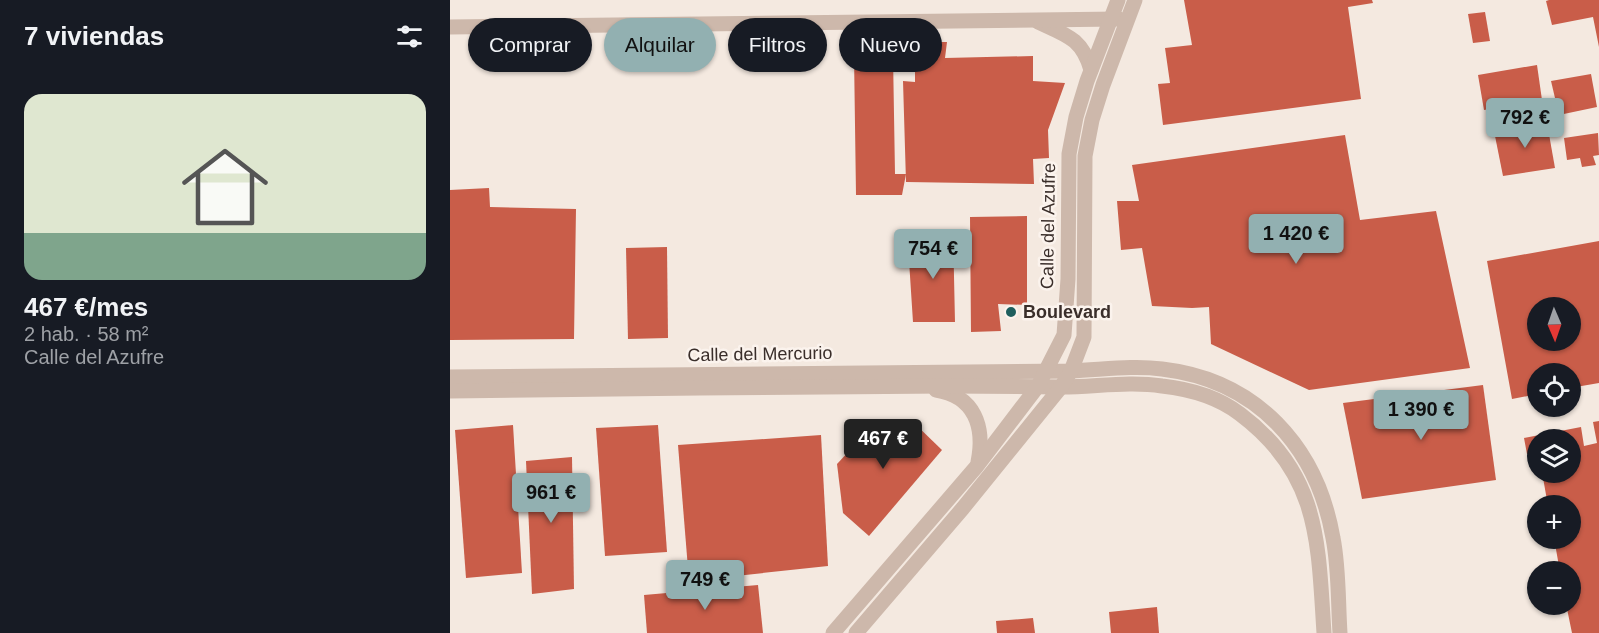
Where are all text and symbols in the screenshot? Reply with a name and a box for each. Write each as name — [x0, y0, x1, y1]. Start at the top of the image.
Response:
chip: Comprar — [468, 18, 592, 72]
chip: Alquilar — [604, 18, 716, 72]
chip: Filtros — [728, 18, 827, 72]
chip: Nuevo — [839, 18, 942, 72]
icon: filters — [393, 20, 426, 53]
text: 7 viviendas — [24, 21, 164, 51]
pin: 792 € — [1483, 98, 1567, 149]
text: 792 € — [1500, 106, 1550, 128]
icon: home — [171, 133, 279, 241]
street label: Calle del Azufre — [1037, 163, 1059, 289]
pin: 1 420 € — [1241, 214, 1351, 265]
text: 1 420 € — [1263, 222, 1329, 244]
pin: 754 € — [891, 229, 975, 280]
text: 754 € — [908, 237, 958, 259]
text: 467 €/mes — [24, 292, 148, 322]
north arrow — [1527, 297, 1581, 351]
map controls — [1527, 297, 1581, 615]
place label: Boulevard — [1023, 302, 1111, 322]
marker: Boulevard — [1004, 305, 1018, 319]
text: 2 hab. · 58 m² — [24, 323, 149, 345]
street label: Calle del Mercurio — [687, 343, 833, 365]
text: Calle del Azufre — [24, 346, 164, 368]
button: locate — [1527, 363, 1581, 417]
pin: 1 390 € — [1366, 390, 1476, 441]
text: 1 390 € — [1388, 398, 1454, 420]
pin: 467 € — [841, 419, 925, 470]
text: 467 € — [858, 427, 908, 449]
button: layers — [1527, 429, 1581, 483]
pin: 961 € — [509, 473, 593, 524]
text: 961 € — [526, 481, 576, 503]
button: + — [1527, 495, 1581, 549]
pin: 749 € — [663, 560, 747, 611]
button: − — [1527, 561, 1581, 615]
text: 749 € — [680, 568, 730, 590]

